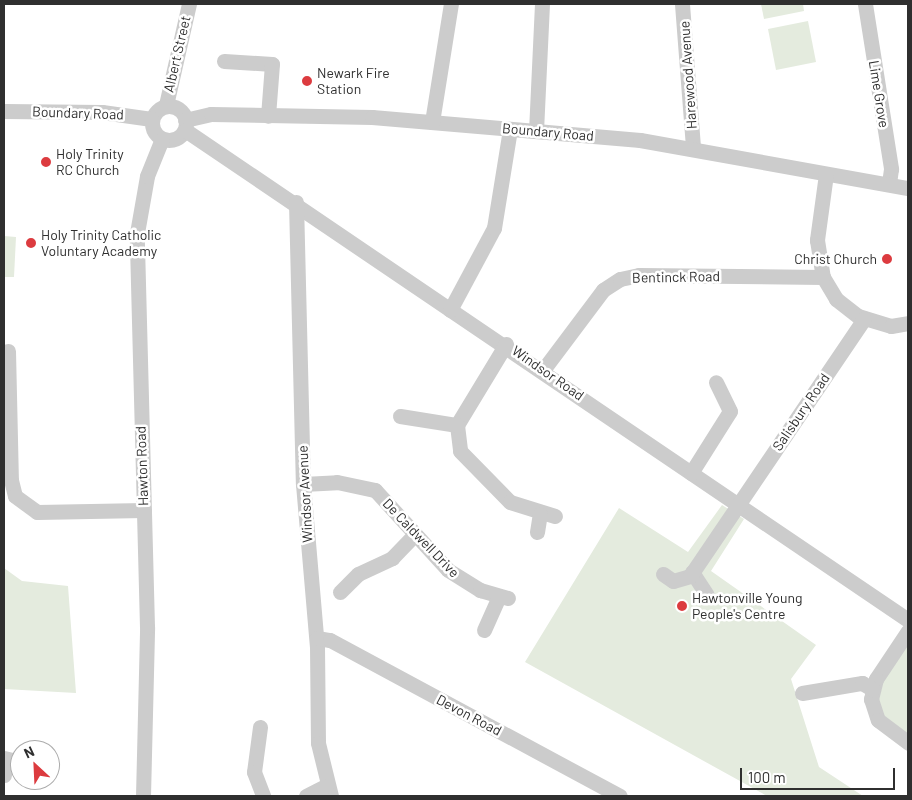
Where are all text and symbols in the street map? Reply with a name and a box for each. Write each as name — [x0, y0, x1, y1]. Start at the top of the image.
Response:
street label: Albert Street — [160, 14, 194, 94]
street label: Harewood Avenue — [676, 20, 700, 130]
street label: Lime Grove — [865, 59, 893, 129]
place label: Newark Fire Station — [317, 65, 390, 98]
marker: Newark Fire Station — [301, 75, 313, 87]
street label: Boundary Road — [32, 103, 124, 123]
street label: Boundary Road — [502, 120, 594, 144]
place label: Holy Trinity RC Church — [56, 146, 124, 178]
marker: Holy Trinity RC Church — [40, 156, 52, 168]
place label: Holy Trinity Catholic Voluntary Academy — [41, 227, 161, 260]
marker: Holy Trinity Catholic Voluntary Academy — [25, 237, 37, 249]
place label: Christ Church — [794, 251, 877, 267]
marker: Christ Church — [881, 253, 893, 265]
street label: Bentinck Road — [632, 268, 720, 286]
street label: Windsor Road — [509, 342, 587, 404]
street label: Salisbury Road — [769, 370, 833, 454]
street label: Hawton Road — [132, 426, 152, 506]
street label: Windsor Avenue — [294, 445, 316, 543]
street label: De Caldwell Drive — [379, 495, 463, 581]
place label: Hawtonville Young People's Centre — [692, 590, 802, 622]
marker: Hawtonville Young People's Centre — [676, 600, 688, 612]
street label: Devon Road — [434, 691, 504, 739]
north arrow — [10, 740, 60, 790]
text: N — [21, 742, 37, 762]
scale bar — [742, 758, 897, 790]
text: 100 m — [748, 768, 786, 786]

